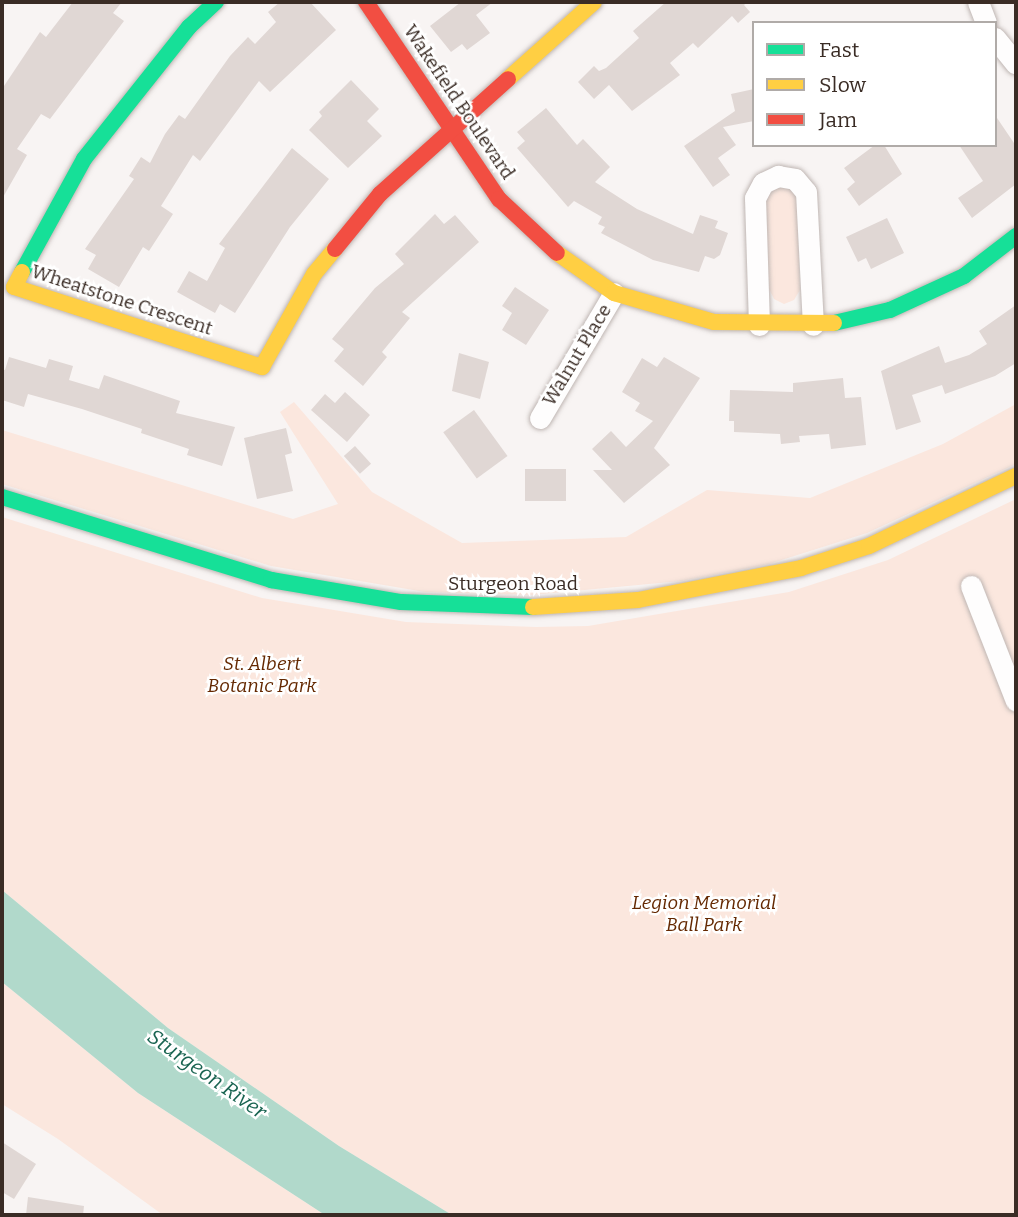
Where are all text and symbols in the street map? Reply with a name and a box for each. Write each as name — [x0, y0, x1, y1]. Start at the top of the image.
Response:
street label: Wakefield Boulevard — [399, 20, 519, 184]
legend — [752, 21, 997, 147]
text: Fast — [819, 37, 859, 63]
text: Slow — [819, 72, 866, 98]
text: Jam — [819, 107, 857, 133]
street label: Wheatstone Crescent — [29, 260, 215, 340]
street label: Walnut Place — [538, 300, 616, 410]
street label: Sturgeon Road — [448, 573, 578, 595]
park label: St. Albert Botanic Park — [207, 653, 317, 697]
park label: Legion Memorial Ball Park — [632, 892, 776, 936]
water label: Sturgeon River — [143, 1024, 271, 1124]

